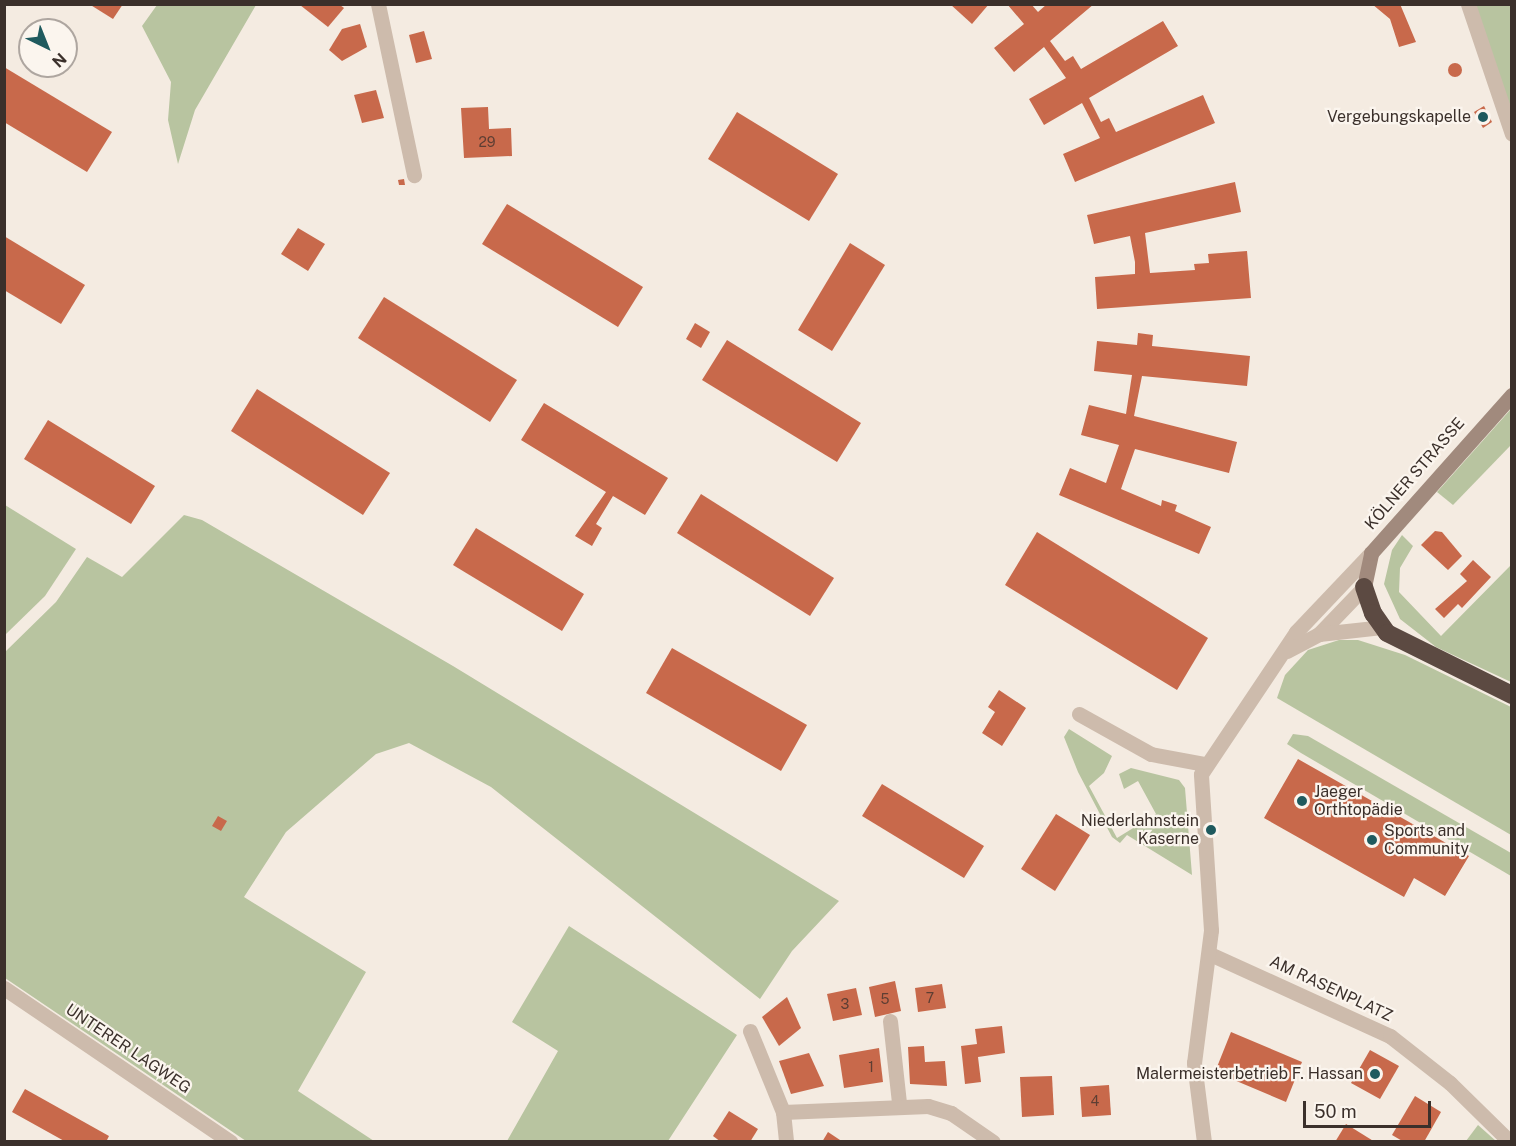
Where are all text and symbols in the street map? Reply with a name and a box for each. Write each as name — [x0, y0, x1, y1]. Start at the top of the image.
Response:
north arrow — [18, 18, 78, 78]
text: N — [48, 49, 70, 71]
place label: Vergebungskapelle — [1327, 107, 1471, 127]
marker: Vergebungskapelle — [1476, 110, 1490, 124]
house number: 29 — [478, 134, 496, 150]
street label: KÖLNER STRASSE — [1361, 414, 1469, 534]
place label: Jaeger Orthtopädie — [1314, 782, 1403, 820]
marker: Jaeger Orthtopädie — [1295, 794, 1309, 808]
place label: Niederlahnstein Kaserne — [1081, 811, 1199, 849]
place label: Sports and Community — [1384, 821, 1469, 859]
marker: Niederlahnstein Kaserne — [1204, 823, 1218, 837]
marker: Sports and Community — [1365, 833, 1379, 847]
street label: AM RASENPLATZ — [1266, 952, 1396, 1026]
house number: 7 — [926, 990, 934, 1006]
house number: 5 — [881, 991, 889, 1007]
house number: 3 — [841, 996, 849, 1012]
street label: UNTERER LAGWEG — [62, 1000, 194, 1098]
house number: 1 — [868, 1059, 874, 1075]
place label: Malermeisterbetrieb F. Hassan — [1136, 1064, 1363, 1084]
marker: Malermeisterbetrieb F. Hassan — [1368, 1067, 1382, 1081]
scale bar — [1306, 1089, 1434, 1127]
house number: 4 — [1091, 1093, 1099, 1109]
text: 50 m — [1314, 1101, 1357, 1122]

